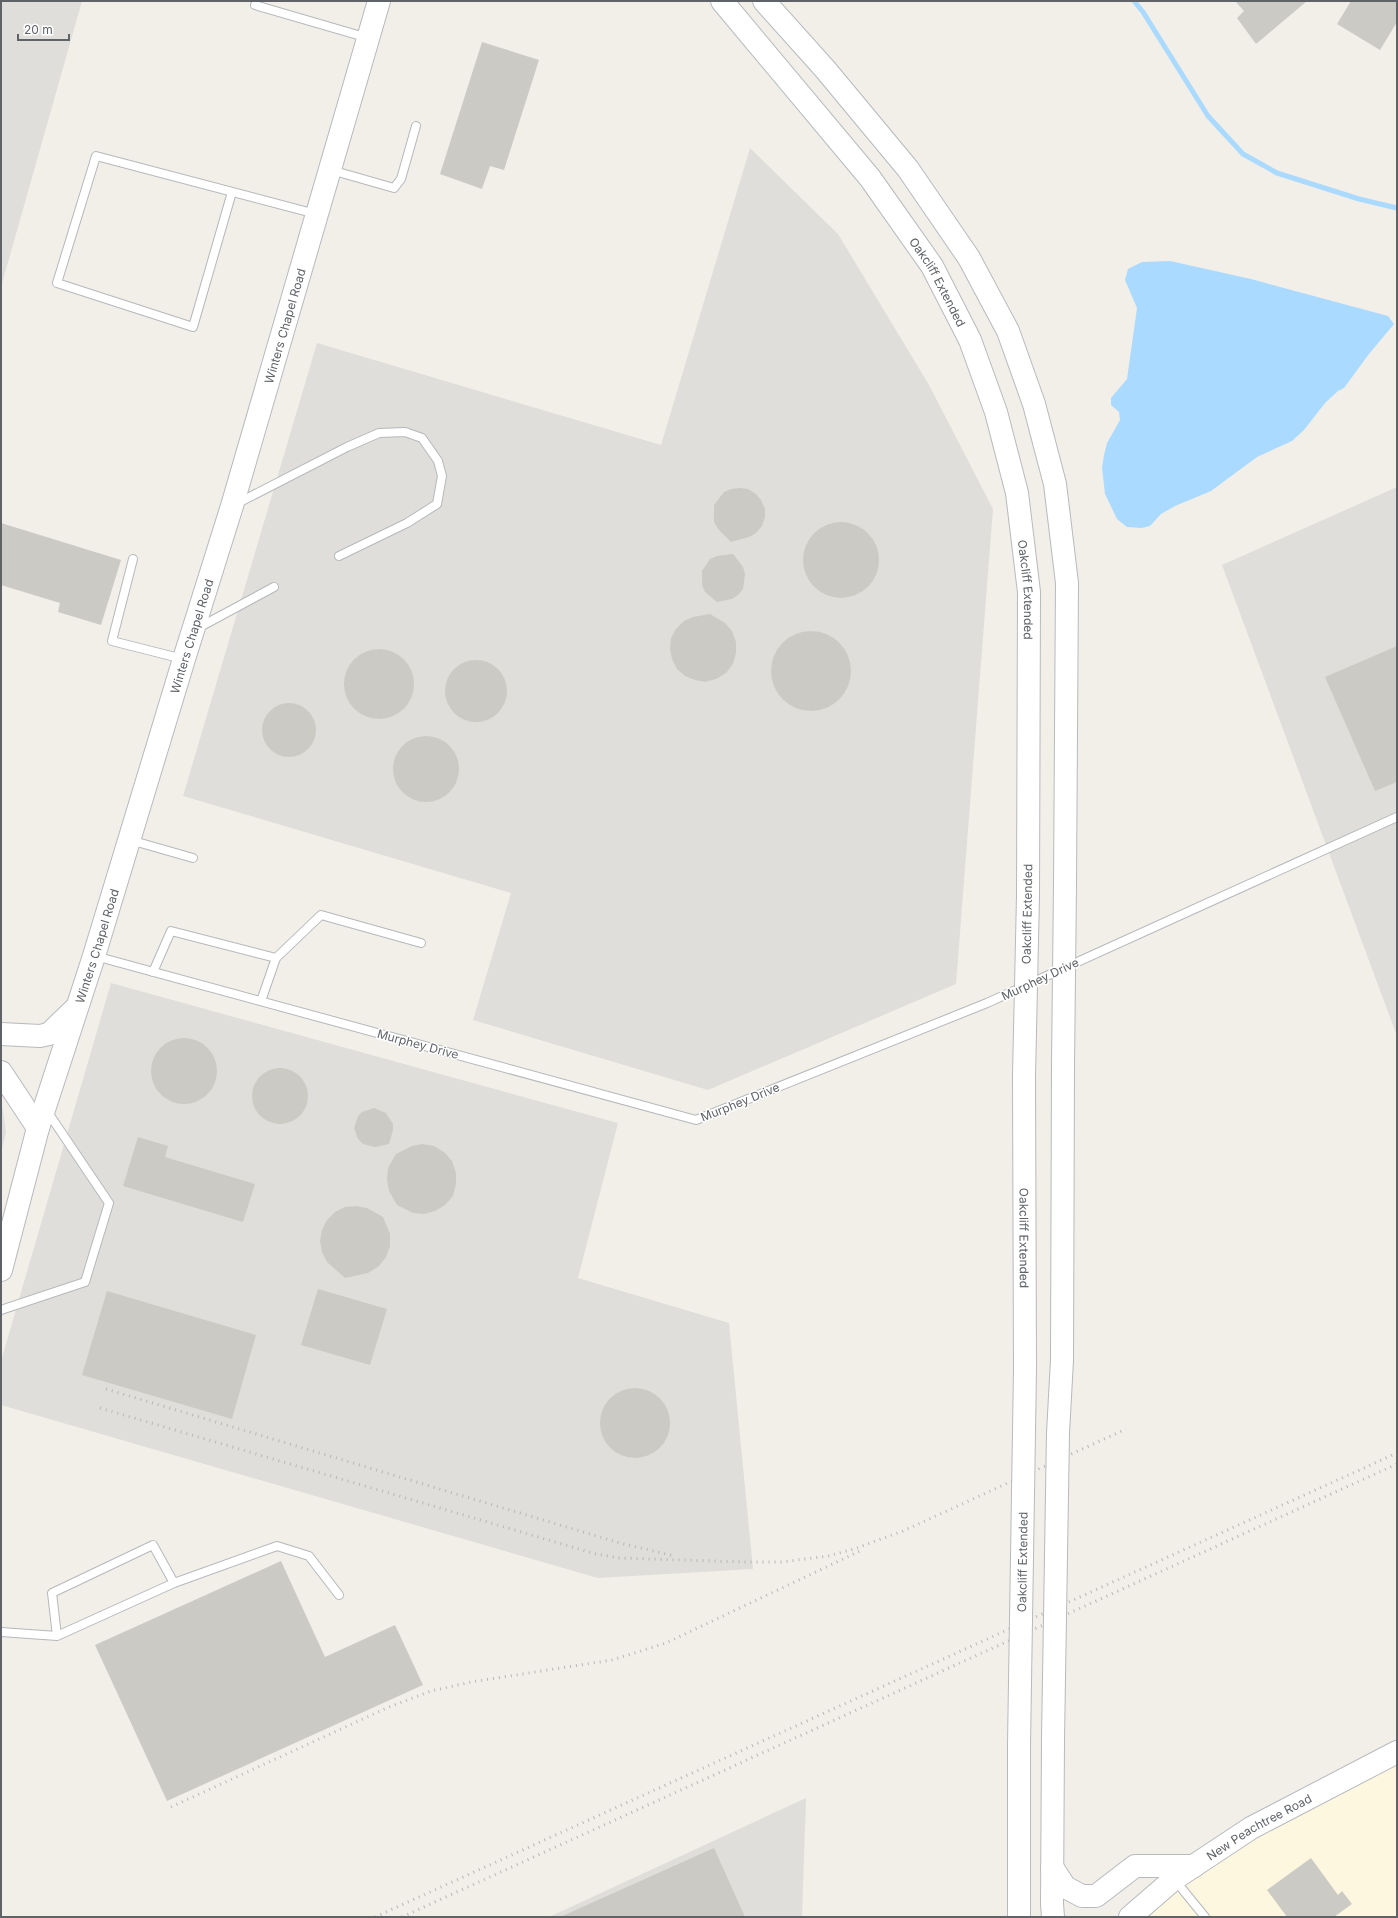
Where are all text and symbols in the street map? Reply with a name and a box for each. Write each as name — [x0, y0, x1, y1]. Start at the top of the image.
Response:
scale bar — [18, 16, 69, 42]
text: 20 m — [24, 22, 53, 37]
street label: Oakcliff Extended — [907, 234, 969, 329]
street label: Winters Chapel Road — [261, 267, 308, 385]
street label: Oakcliff Extended — [1015, 539, 1037, 640]
street label: Winters Chapel Road — [167, 577, 216, 695]
street label: Oakcliff Extended — [1019, 864, 1035, 964]
street label: Winters Chapel Road — [72, 887, 121, 1005]
street label: Murphey Drive — [999, 955, 1081, 1003]
street label: Murphey Drive — [376, 1026, 460, 1062]
street label: Murphey Drive — [698, 1079, 782, 1125]
street label: Oakcliff Extended — [1017, 1188, 1032, 1288]
street label: Oakcliff Extended — [1014, 1512, 1030, 1612]
street label: New Peachtree Road — [1203, 1790, 1314, 1863]

